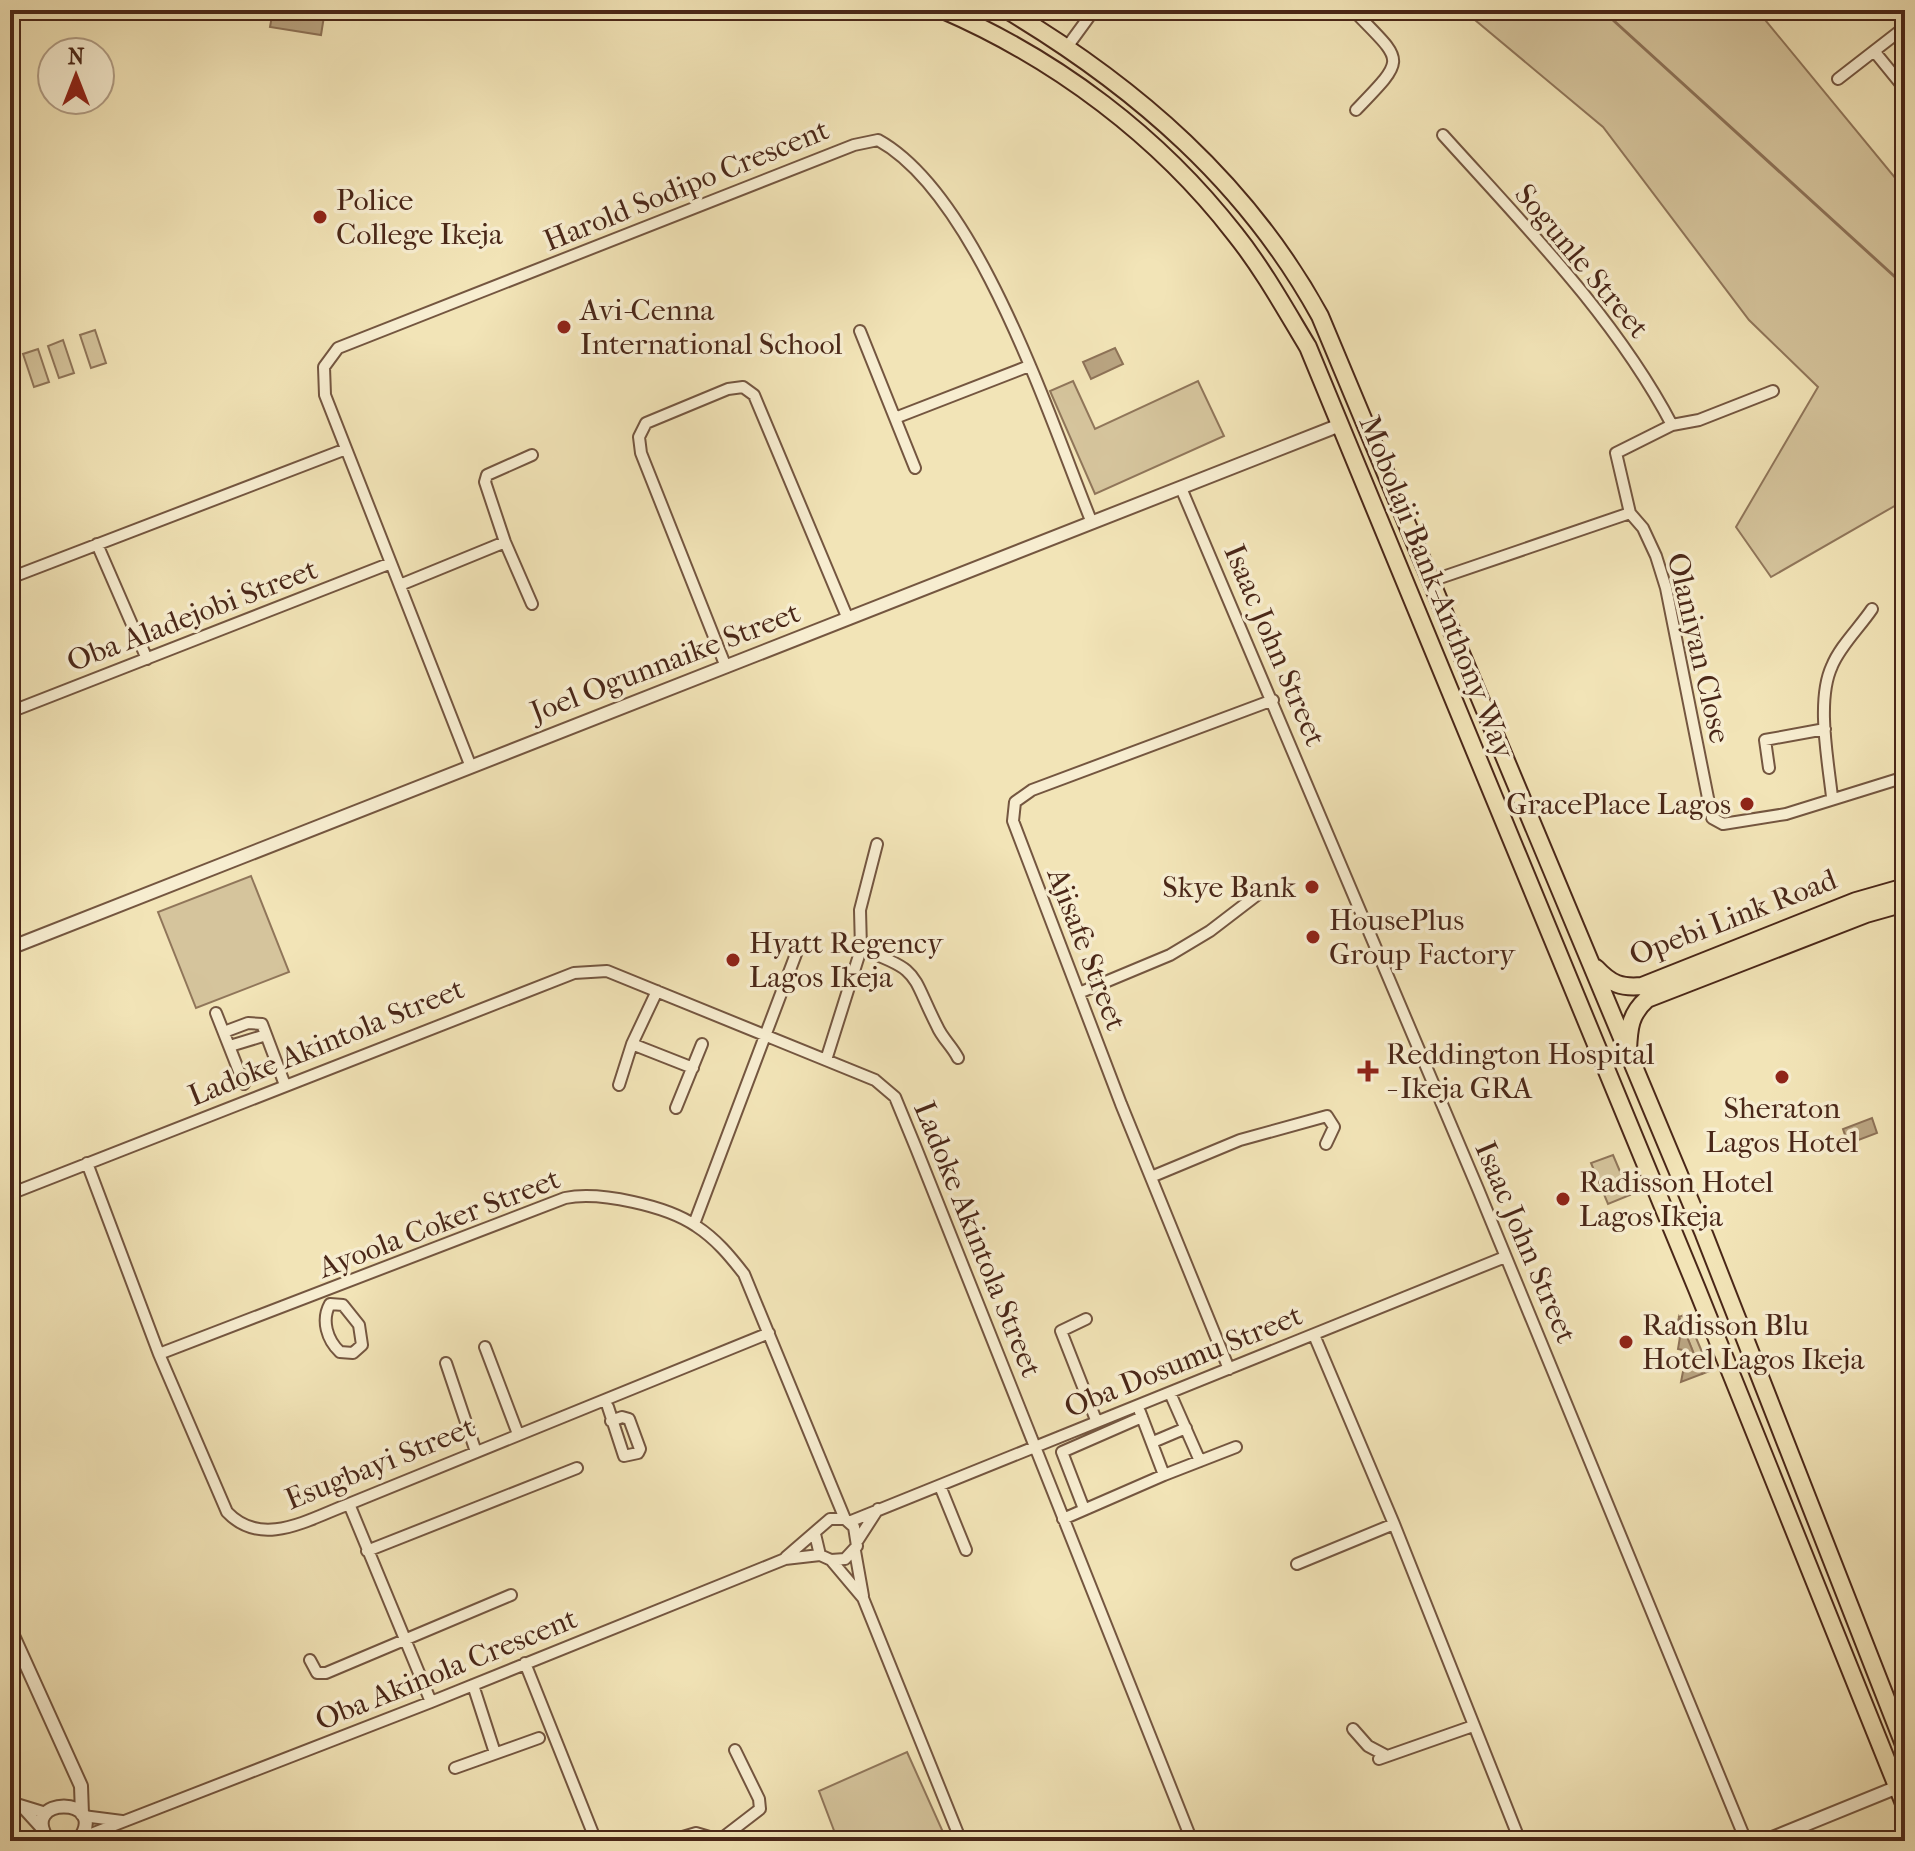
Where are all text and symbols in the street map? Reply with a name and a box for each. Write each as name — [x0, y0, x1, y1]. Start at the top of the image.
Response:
north arrow — [36, 36, 116, 116]
text: N — [68, 44, 85, 70]
street label: Harold Sodipo Crescent — [539, 112, 834, 259]
street label: Sogunle Street — [1507, 177, 1656, 346]
place label: Police College Ikeja — [336, 183, 504, 252]
marker: Police College Ikeja — [311, 208, 329, 226]
place label: Avi-Cenna International School — [579, 293, 843, 362]
marker: Avi-Cenna International School — [555, 318, 573, 336]
street label: Mobolaji Bank-Anthony Way — [1352, 411, 1522, 765]
street label: Isaac John Street — [1216, 539, 1333, 752]
street label: Olaniyan Close — [1660, 549, 1737, 747]
street label: Oba Aladejobi Street — [62, 551, 323, 679]
street label: Joel Ogunnaike Street — [524, 595, 805, 731]
place label: GracePlace Lagos — [1506, 787, 1731, 822]
marker: GracePlace Lagos — [1738, 795, 1756, 813]
street label: Ajisafe Street — [1039, 862, 1134, 1035]
street label: Opebi Link Road — [1625, 862, 1842, 973]
place label: Skye Bank — [1162, 870, 1297, 905]
marker: Skye Bank — [1303, 878, 1321, 896]
place label: HousePlus Group Factory — [1329, 903, 1516, 972]
place label: Hyatt Regency Lagos Ikeja — [749, 926, 944, 995]
marker: HousePlus Group Factory — [1304, 928, 1322, 946]
marker: Hyatt Regency Lagos Ikeja — [724, 951, 742, 969]
street label: Ladoke Akintola Street — [183, 971, 469, 1114]
place label: Reddington Hospital - Ikeja GRA — [1386, 1037, 1655, 1106]
marker: Reddington Hospital - Ikeja GRA — [1357, 1060, 1379, 1082]
marker: Sheraton Lagos Hotel — [1773, 1068, 1791, 1086]
place label: Sheraton Lagos Hotel — [1706, 1091, 1858, 1160]
street label: Ladoke Akintola Street — [906, 1096, 1049, 1382]
street label: Isaac John Street — [1467, 1136, 1584, 1349]
street label: Ayoola Coker Street — [313, 1161, 565, 1286]
place label: Radisson Hotel Lagos Ikeja — [1579, 1165, 1773, 1234]
marker: Radisson Hotel Lagos Ikeja — [1554, 1190, 1572, 1208]
street label: Oba Dosumu Street — [1059, 1298, 1307, 1425]
place label: Radisson Blu Hotel Lagos Ikeja — [1642, 1308, 1866, 1377]
marker: Radisson Blu Hotel Lagos Ikeja — [1617, 1333, 1635, 1351]
street label: Esugbayi Street — [280, 1409, 481, 1517]
street label: Oba Akinola Crescent — [310, 1601, 582, 1738]

